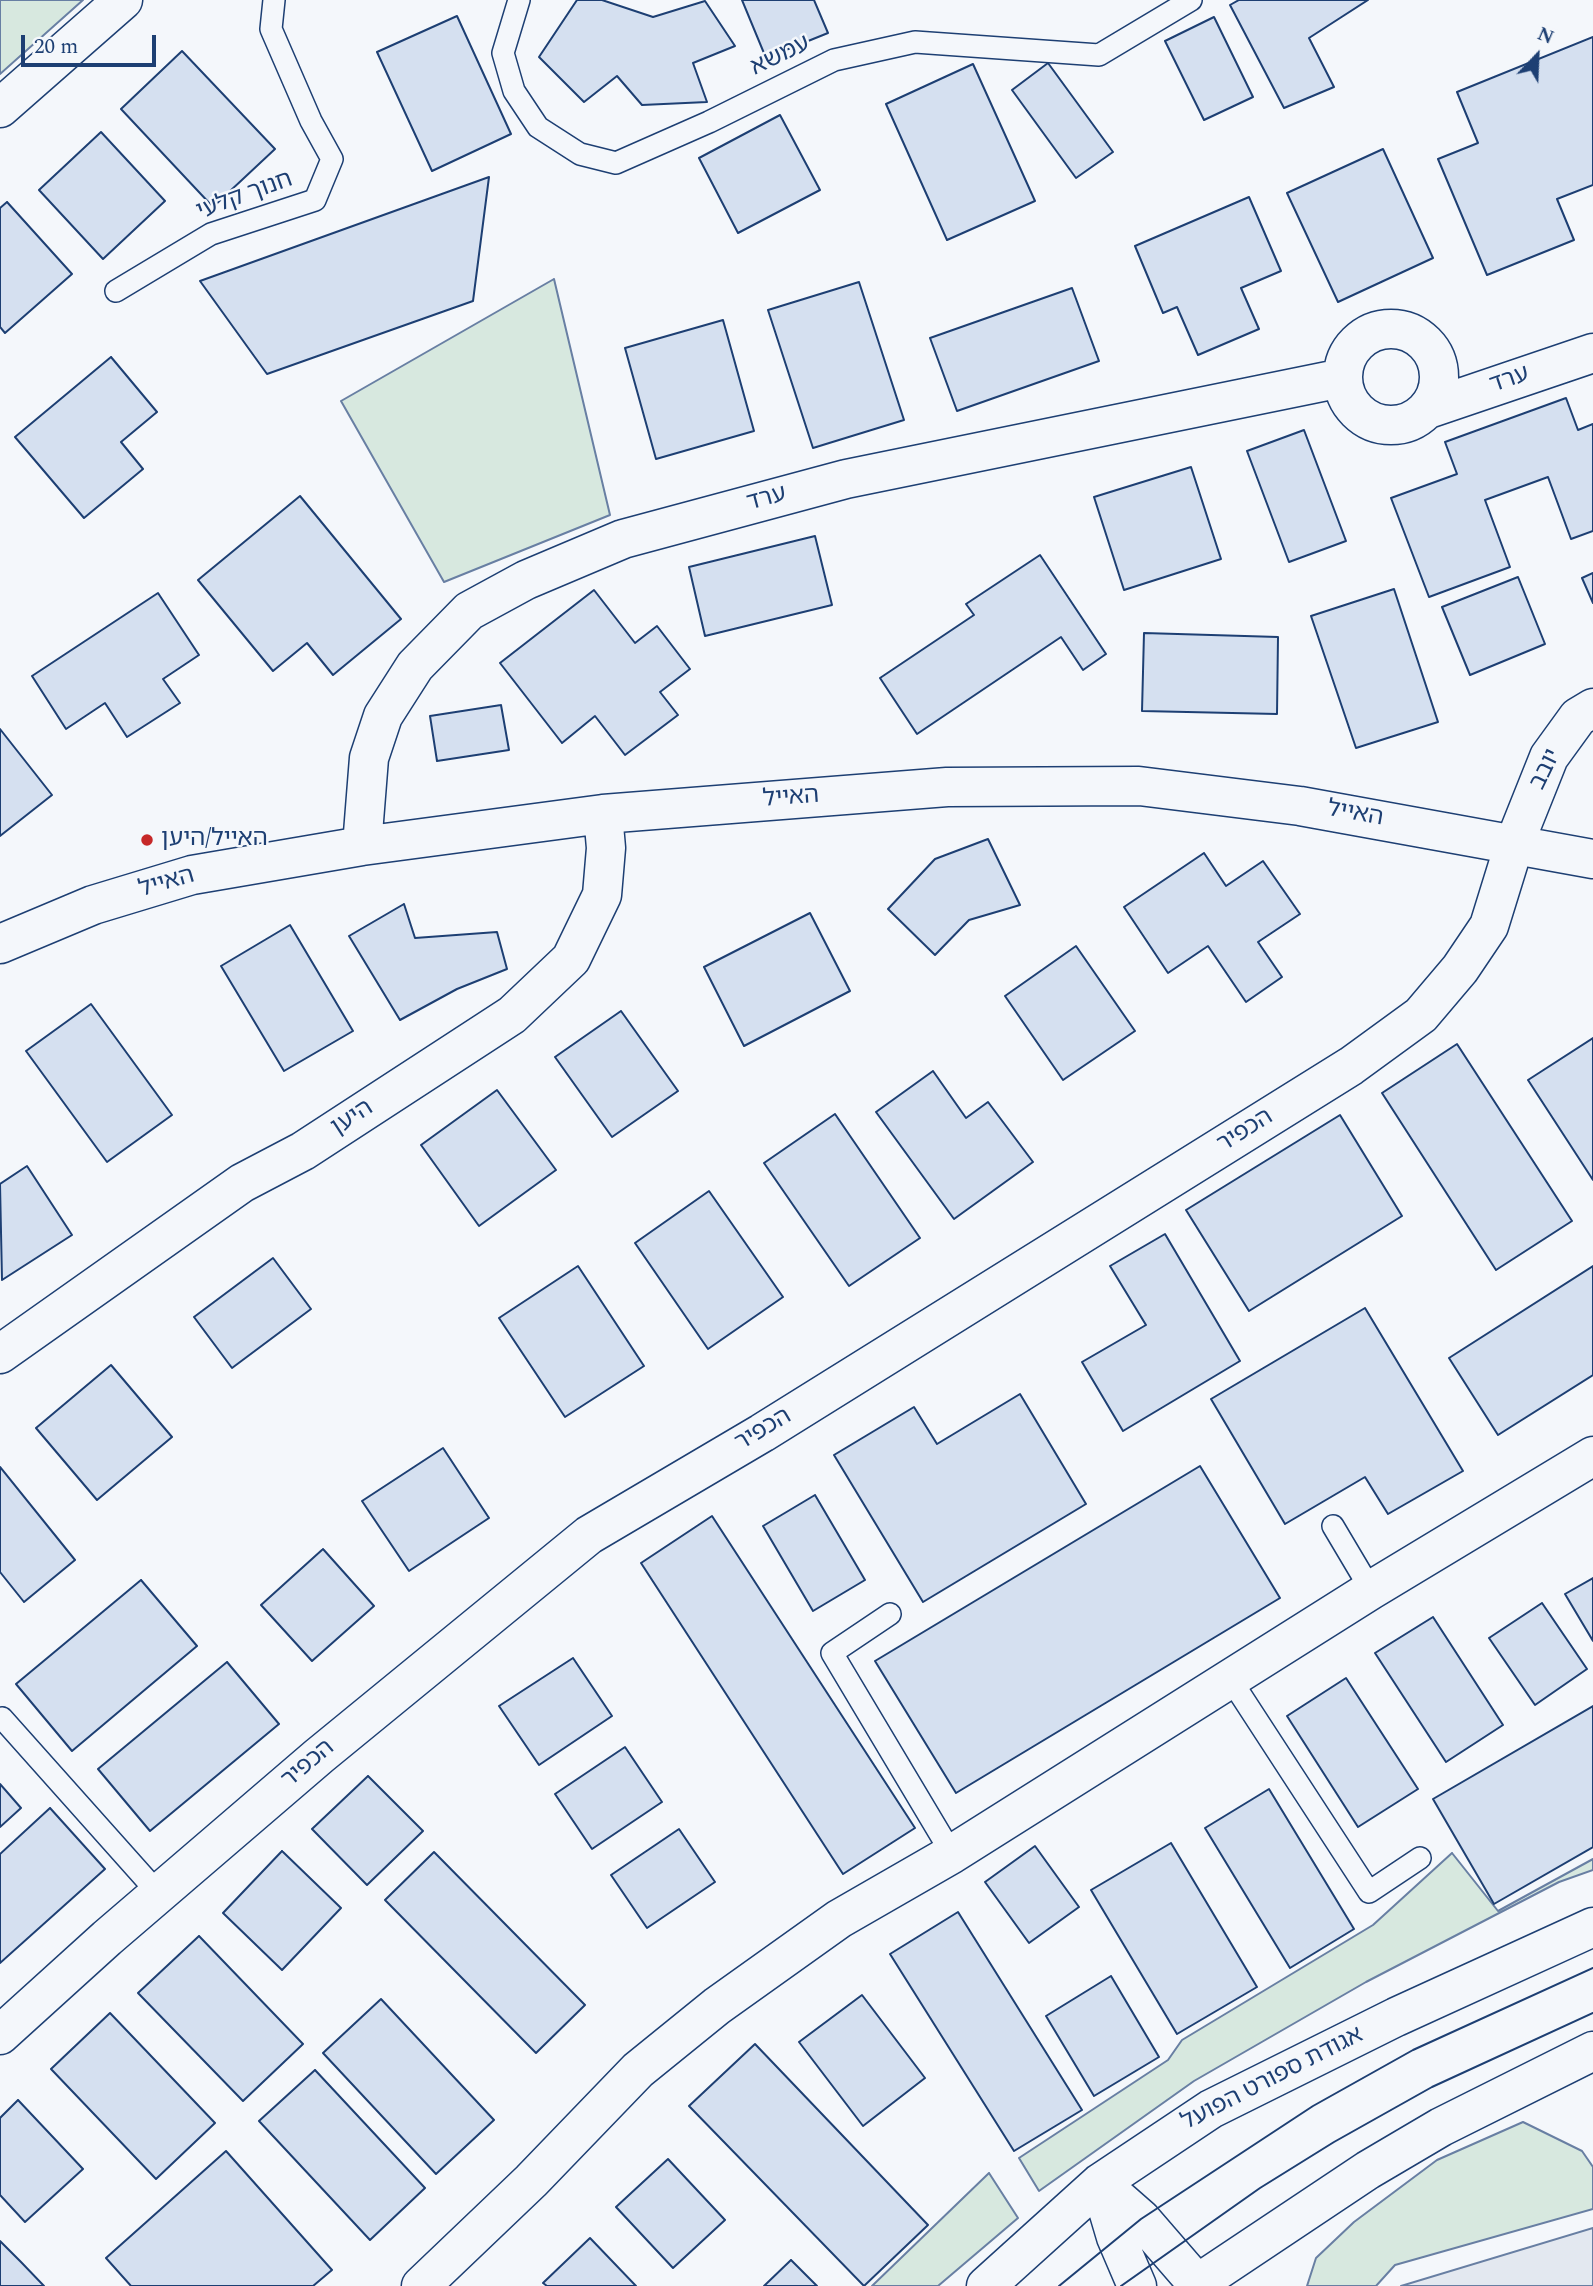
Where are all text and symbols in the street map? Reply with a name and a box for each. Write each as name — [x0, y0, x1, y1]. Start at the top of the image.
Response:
text: N — [1533, 20, 1558, 53]
scale bar — [24, 21, 159, 65]
north arrow — [1502, 21, 1572, 91]
street label: עמשא — [746, 30, 816, 84]
text: 20 m — [34, 31, 78, 63]
street label: חנוך קלעי — [193, 166, 297, 228]
street label: ערד — [1486, 361, 1534, 401]
street label: ערד — [744, 481, 790, 519]
street label: יובב — [1525, 745, 1569, 795]
street label: האייל — [762, 783, 820, 815]
street label: האייל — [1325, 796, 1385, 834]
place label: האייל/היען — [161, 826, 268, 854]
marker: האייל/היען — [139, 832, 155, 848]
street label: האייל — [136, 862, 198, 906]
street label: היען — [327, 1095, 379, 1143]
street label: הכפיר — [1213, 1104, 1279, 1160]
street label: הכפיר — [731, 1403, 797, 1459]
street label: הכפיר — [277, 1735, 341, 1795]
street label: אגודת ספורט הפועל — [1177, 2022, 1369, 2138]

